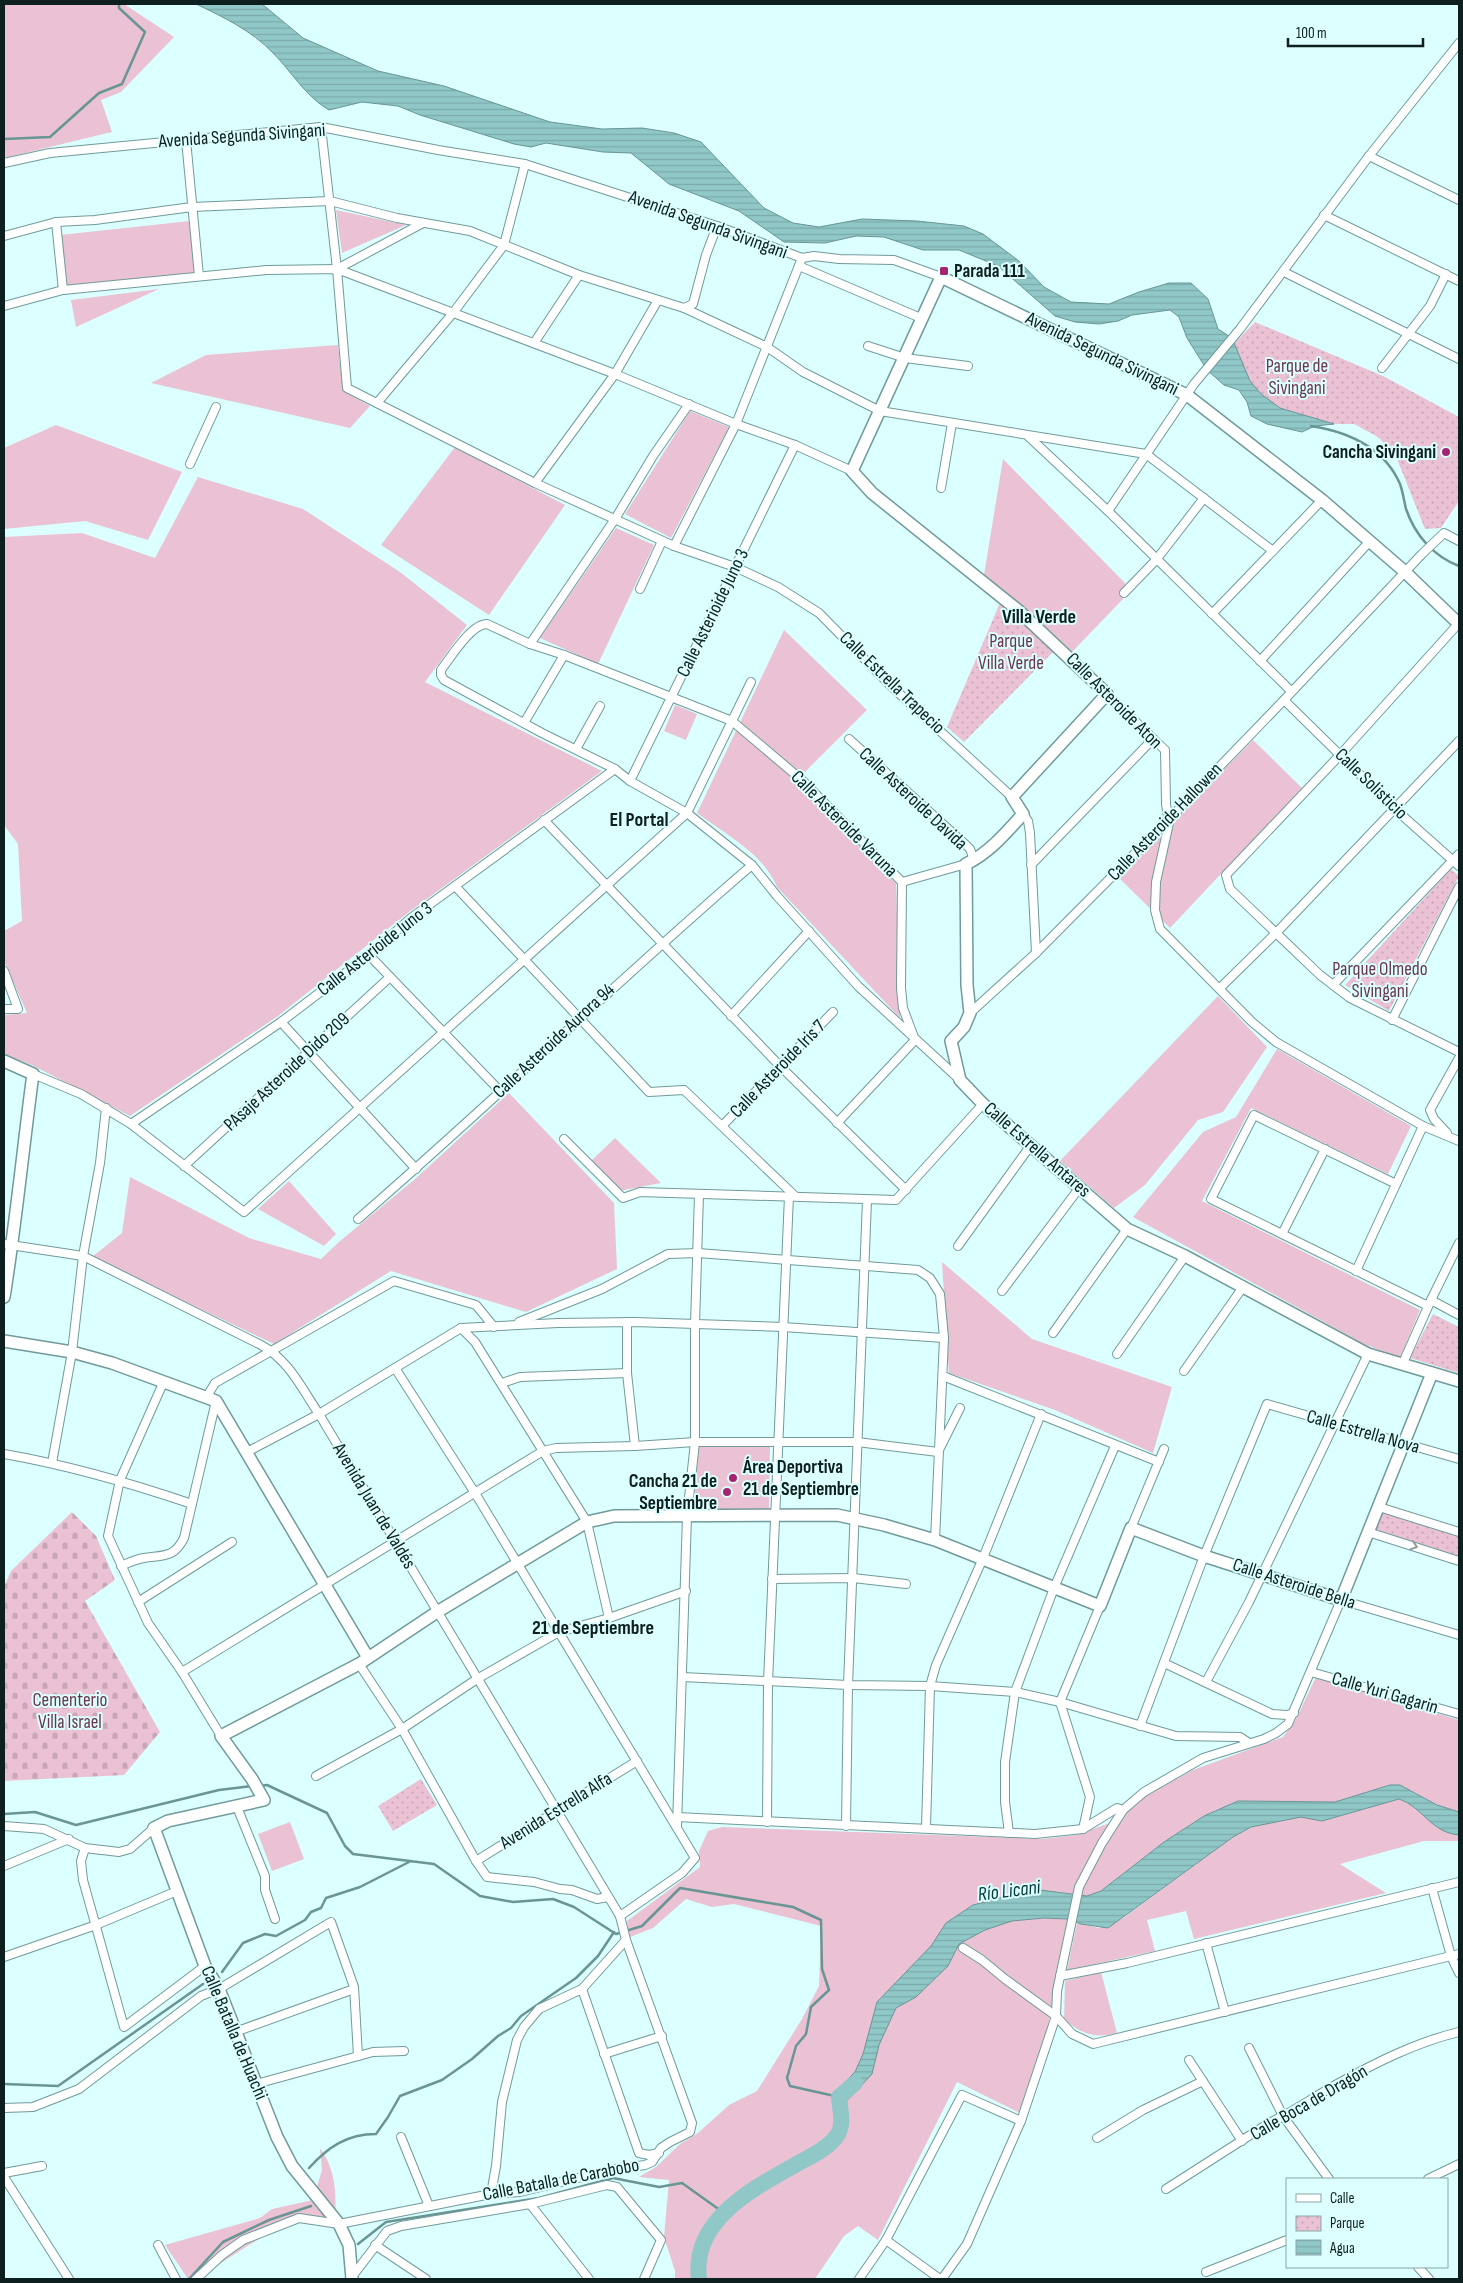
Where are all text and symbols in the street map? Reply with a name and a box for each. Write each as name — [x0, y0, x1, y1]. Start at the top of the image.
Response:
scale bar — [1288, 15, 1423, 47]
text: 100 m — [1296, 24, 1327, 43]
street label: Avenida Segunda Sivingani — [157, 119, 326, 153]
street label: Avenida Segunda Sivingani — [624, 185, 791, 264]
place label: Parada 111 — [954, 260, 1025, 283]
marker: Parada 111 — [938, 265, 950, 277]
street label: Avenida Segunda Sivingani — [1021, 307, 1182, 401]
park label: Parque de Sivingani — [1266, 355, 1328, 400]
place label: Cancha Sivingani — [1322, 441, 1436, 464]
marker: Cancha Sivingani — [1440, 446, 1452, 458]
street label: Calle Asterioide Juno 3 — [672, 545, 754, 681]
district label: Villa Verde — [1002, 605, 1076, 629]
street label: Calle Estrella Trapecio — [834, 627, 950, 739]
park label: Parque Villa Verde — [978, 630, 1044, 675]
street label: Calle Asteroide Aton — [1061, 648, 1167, 754]
street label: Calle Asteroide Davida — [854, 743, 972, 855]
street label: Calle Solisticio — [1330, 744, 1412, 824]
street label: Calle Asteroide Hallowen — [1103, 758, 1227, 886]
street label: Calle Asteroide Varuna — [786, 766, 902, 882]
district label: El Portal — [610, 808, 668, 832]
street label: Calle Asterioide Juno 3 — [313, 897, 437, 1001]
park label: Parque Olmedo Sivingani — [1332, 958, 1428, 1003]
street label: Calle Asteroide Aurora 94 — [488, 979, 620, 1103]
street label: PAsaje Asteroide Dido 209 — [219, 1008, 355, 1136]
street label: Calle Asteroide Iris 7 — [725, 1015, 831, 1123]
street label: Calle Estrella Antares — [979, 1097, 1095, 1203]
street label: Calle Estrella Nova — [1304, 1405, 1422, 1459]
street label: Avenida Juan de Valdés — [327, 1438, 421, 1573]
place label: Área Deportiva 21 de Septiembre — [742, 1456, 859, 1501]
place label: Cancha 21 de Septiembre — [629, 1470, 717, 1515]
marker: Área Deportiva 21 de Septiembre — [727, 1472, 739, 1484]
marker: Cancha 21 de Septiembre — [721, 1486, 733, 1498]
one-way arrow — [1409, 1541, 1418, 1551]
street label: Calle Asteroide Bella — [1230, 1553, 1358, 1615]
district label: 21 de Septiembre — [532, 1616, 654, 1640]
street label: Calle Yuri Gagarin — [1329, 1667, 1441, 1719]
park label: Cementerio Villa Israel — [33, 1689, 107, 1734]
street label: Avenida Estrella Alfa — [495, 1767, 616, 1855]
water label: Río Licani — [976, 1875, 1043, 1907]
street label: Calle Batalla de Huachi — [195, 1963, 273, 2103]
street label: Calle Boca de Dragón — [1246, 2060, 1372, 2146]
street label: Calle Batalla de Carabobo — [481, 2154, 641, 2206]
legend — [1286, 2178, 1448, 2268]
text: Calle — [1330, 2189, 1354, 2208]
text: Parque — [1330, 2214, 1365, 2233]
text: Agua — [1329, 2239, 1355, 2258]

